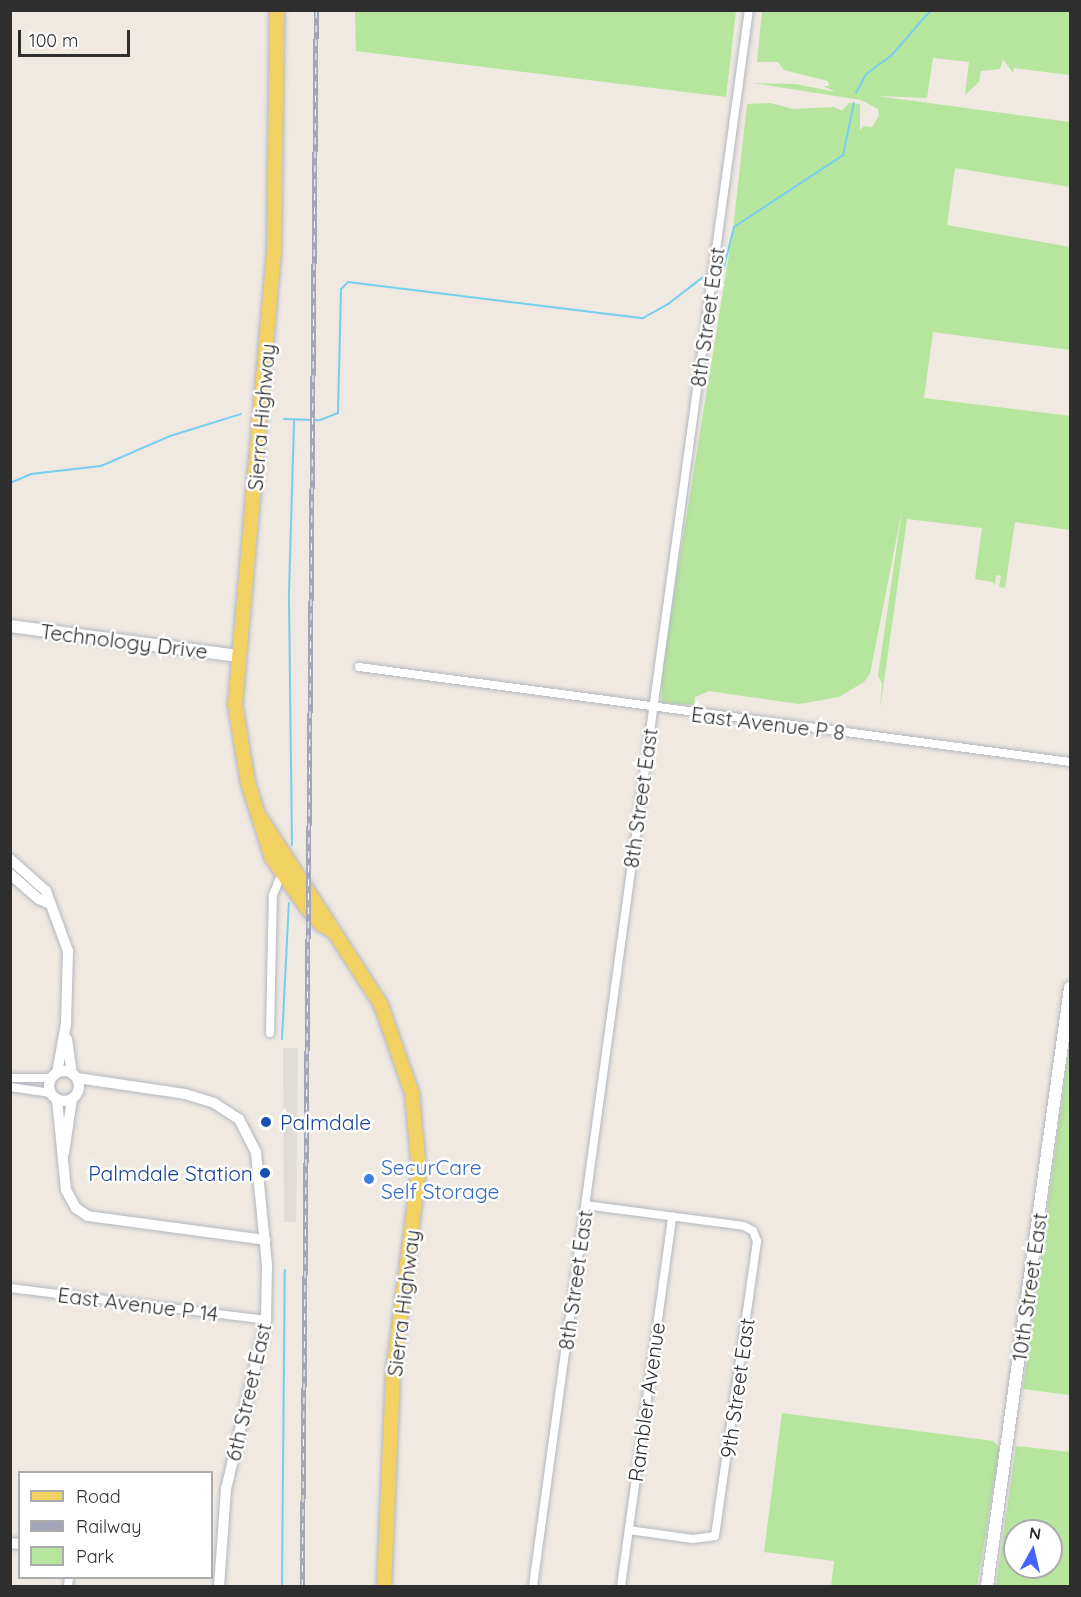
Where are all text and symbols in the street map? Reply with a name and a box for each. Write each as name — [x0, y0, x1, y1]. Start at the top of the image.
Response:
scale bar — [21, 18, 134, 56]
text: 100 m — [29, 29, 78, 52]
street label: 8th Street East — [685, 245, 729, 389]
street label: Sierra Highway — [242, 342, 280, 492]
street label: Technology Drive — [39, 618, 209, 664]
street label: East Avenue P 8 — [690, 701, 846, 745]
street label: 8th Street East — [618, 726, 662, 870]
place label: Palmdale — [280, 1109, 371, 1135]
marker: Palmdale — [257, 1113, 275, 1131]
place label: SecurCare Self Storage — [381, 1154, 499, 1204]
place label: Palmdale Station — [88, 1160, 253, 1186]
marker: Palmdale Station — [258, 1166, 272, 1180]
marker: SecurCare Self Storage — [362, 1172, 376, 1186]
street label: 8th Street East — [553, 1208, 597, 1352]
street label: 10th Street East — [1006, 1211, 1052, 1363]
street label: Sierra Highway — [381, 1228, 425, 1378]
street label: East Avenue P 14 — [56, 1282, 220, 1326]
street label: 9th Street East — [715, 1316, 759, 1460]
street label: 6th Street East — [220, 1321, 276, 1463]
street label: Rambler Avenue — [622, 1321, 670, 1483]
legend — [18, 1471, 213, 1579]
text: Road — [76, 1485, 121, 1508]
text: Railway — [76, 1515, 142, 1538]
north arrow — [1003, 1519, 1063, 1579]
text: N — [1028, 1522, 1042, 1544]
text: Park — [76, 1545, 114, 1568]

